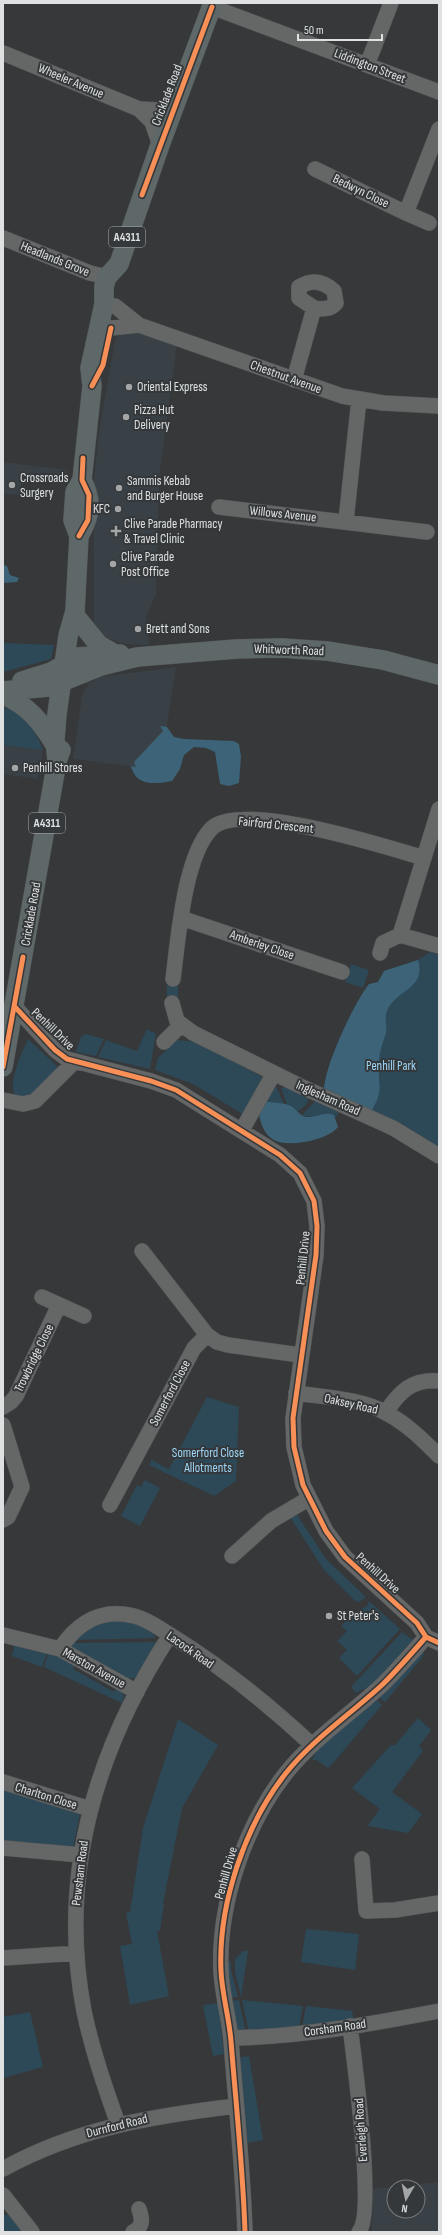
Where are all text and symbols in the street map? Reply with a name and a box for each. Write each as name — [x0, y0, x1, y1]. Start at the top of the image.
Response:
scale bar — [298, 16, 382, 42]
text: 50 m — [304, 23, 324, 38]
street label: Liddington Street — [332, 45, 408, 87]
street label: Wheeler Avenue — [36, 60, 106, 102]
street label: Cricklade Road — [148, 62, 186, 128]
street label: Bedwyn Close — [330, 171, 392, 211]
road number: A4311 — [109, 227, 145, 247]
street label: Headlands Grove — [18, 238, 92, 280]
street label: Chestnut Avenue — [248, 357, 324, 397]
place label: Oriental Express — [137, 379, 208, 395]
marker: Oriental Express — [124, 382, 134, 392]
place label: Pizza Hut Delivery — [134, 402, 174, 433]
marker: Pizza Hut Delivery — [121, 412, 131, 422]
place label: Crossroads Surgery — [20, 470, 69, 501]
place label: Sammis Kebab and Burger House — [127, 473, 203, 504]
marker: Crossroads Surgery — [7, 480, 17, 490]
marker: Sammis Kebab and Burger House — [114, 483, 124, 493]
place label: KFC — [93, 501, 110, 517]
street label: Willows Avenue — [249, 503, 317, 525]
marker: KFC — [113, 504, 123, 514]
place label: Clive Parade Pharmacy & Travel Clinic — [124, 516, 222, 547]
marker: Clive Parade Pharmacy & Travel Clinic — [111, 526, 121, 536]
place label: Clive Parade Post Office — [121, 549, 174, 580]
marker: Clive Parade Post Office — [108, 559, 118, 569]
place label: Brett and Sons — [146, 621, 210, 637]
marker: Brett and Sons — [133, 624, 143, 634]
street label: Whitworth Road — [254, 641, 324, 659]
place label: Penhill Stores — [23, 760, 83, 776]
marker: Penhill Stores — [10, 763, 20, 773]
road number: A4311 — [29, 813, 65, 833]
street label: Fairford Crescent — [238, 813, 314, 837]
street label: Cricklade Road — [18, 881, 44, 947]
street label: Amberley Close — [227, 926, 296, 963]
street label: Penhill Drive — [28, 1005, 78, 1053]
park label: Penhill Park — [366, 1058, 416, 1074]
street label: Inglesham Road — [294, 1077, 362, 1119]
street label: Penhill Drive — [292, 1230, 314, 1286]
street label: Trowbridge Close — [11, 1321, 57, 1395]
street label: Somerford Close — [146, 1357, 194, 1429]
street label: Oaksey Road — [323, 1390, 379, 1418]
park label: Somerford Close Allotments — [172, 1445, 244, 1476]
street label: Penhill Drive — [353, 1549, 403, 1597]
place label: St Peter's — [337, 1608, 379, 1624]
marker: St Peter's — [324, 1611, 334, 1621]
street label: Lacock Road — [163, 1628, 217, 1672]
street label: Marston Avenue — [60, 1644, 128, 1692]
street label: Charlton Close — [13, 1779, 79, 1813]
street label: Pewsham Road — [68, 1840, 92, 1906]
street label: Penhill Drive — [211, 1845, 241, 1901]
street label: Corsham Road — [303, 2016, 367, 2040]
street label: Everleigh Road — [351, 2098, 371, 2162]
street label: Durnford Road — [85, 2111, 149, 2141]
north arrow — [386, 2179, 426, 2219]
text: N — [400, 2201, 408, 2215]

